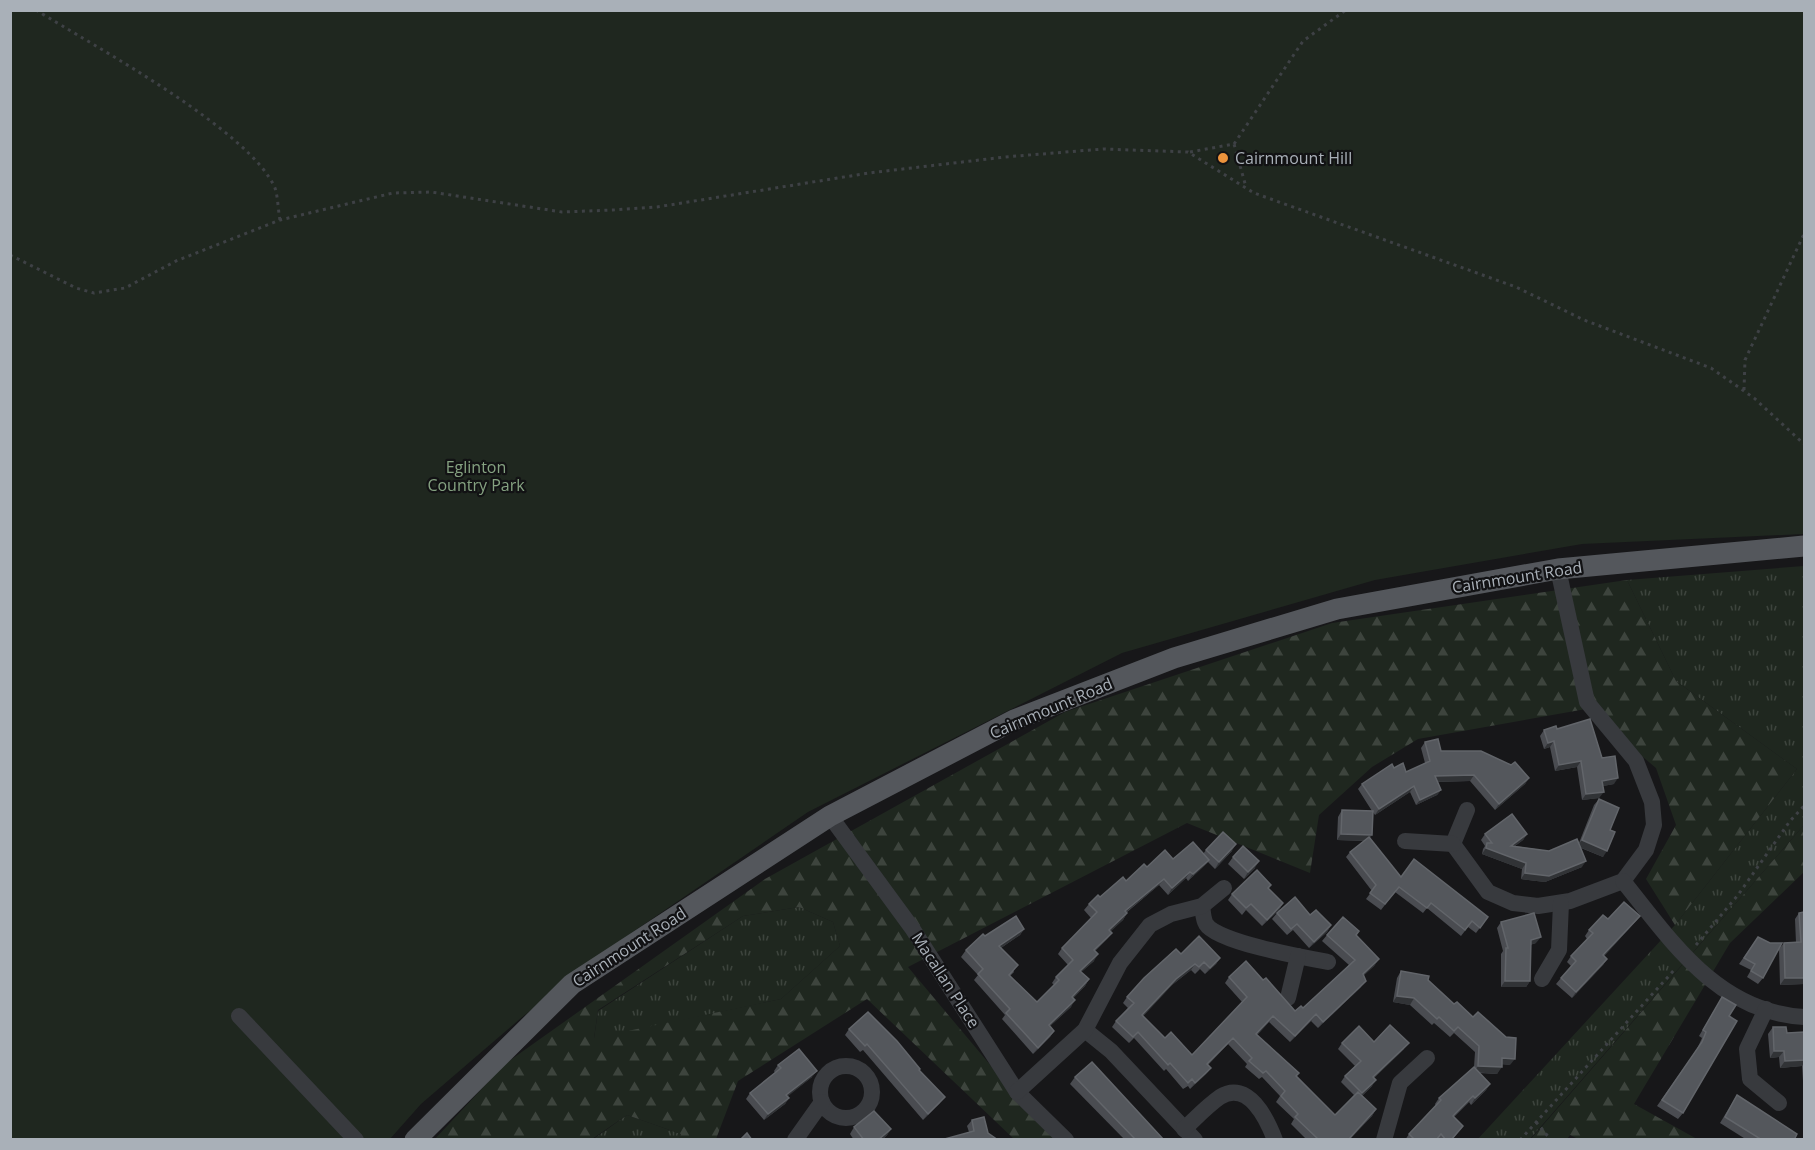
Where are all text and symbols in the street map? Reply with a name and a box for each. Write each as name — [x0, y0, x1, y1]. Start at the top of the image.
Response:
place label: Cairnmount Hill — [1235, 147, 1352, 169]
marker: Cairnmount Hill — [1216, 151, 1230, 165]
park label: Eglinton Country Park — [427, 456, 525, 496]
street label: Cairnmount Road — [1450, 556, 1584, 598]
street label: Cairnmount Road — [986, 672, 1116, 744]
street label: Cairnmount Road — [568, 902, 690, 992]
street label: Macallan Place — [907, 928, 985, 1032]

